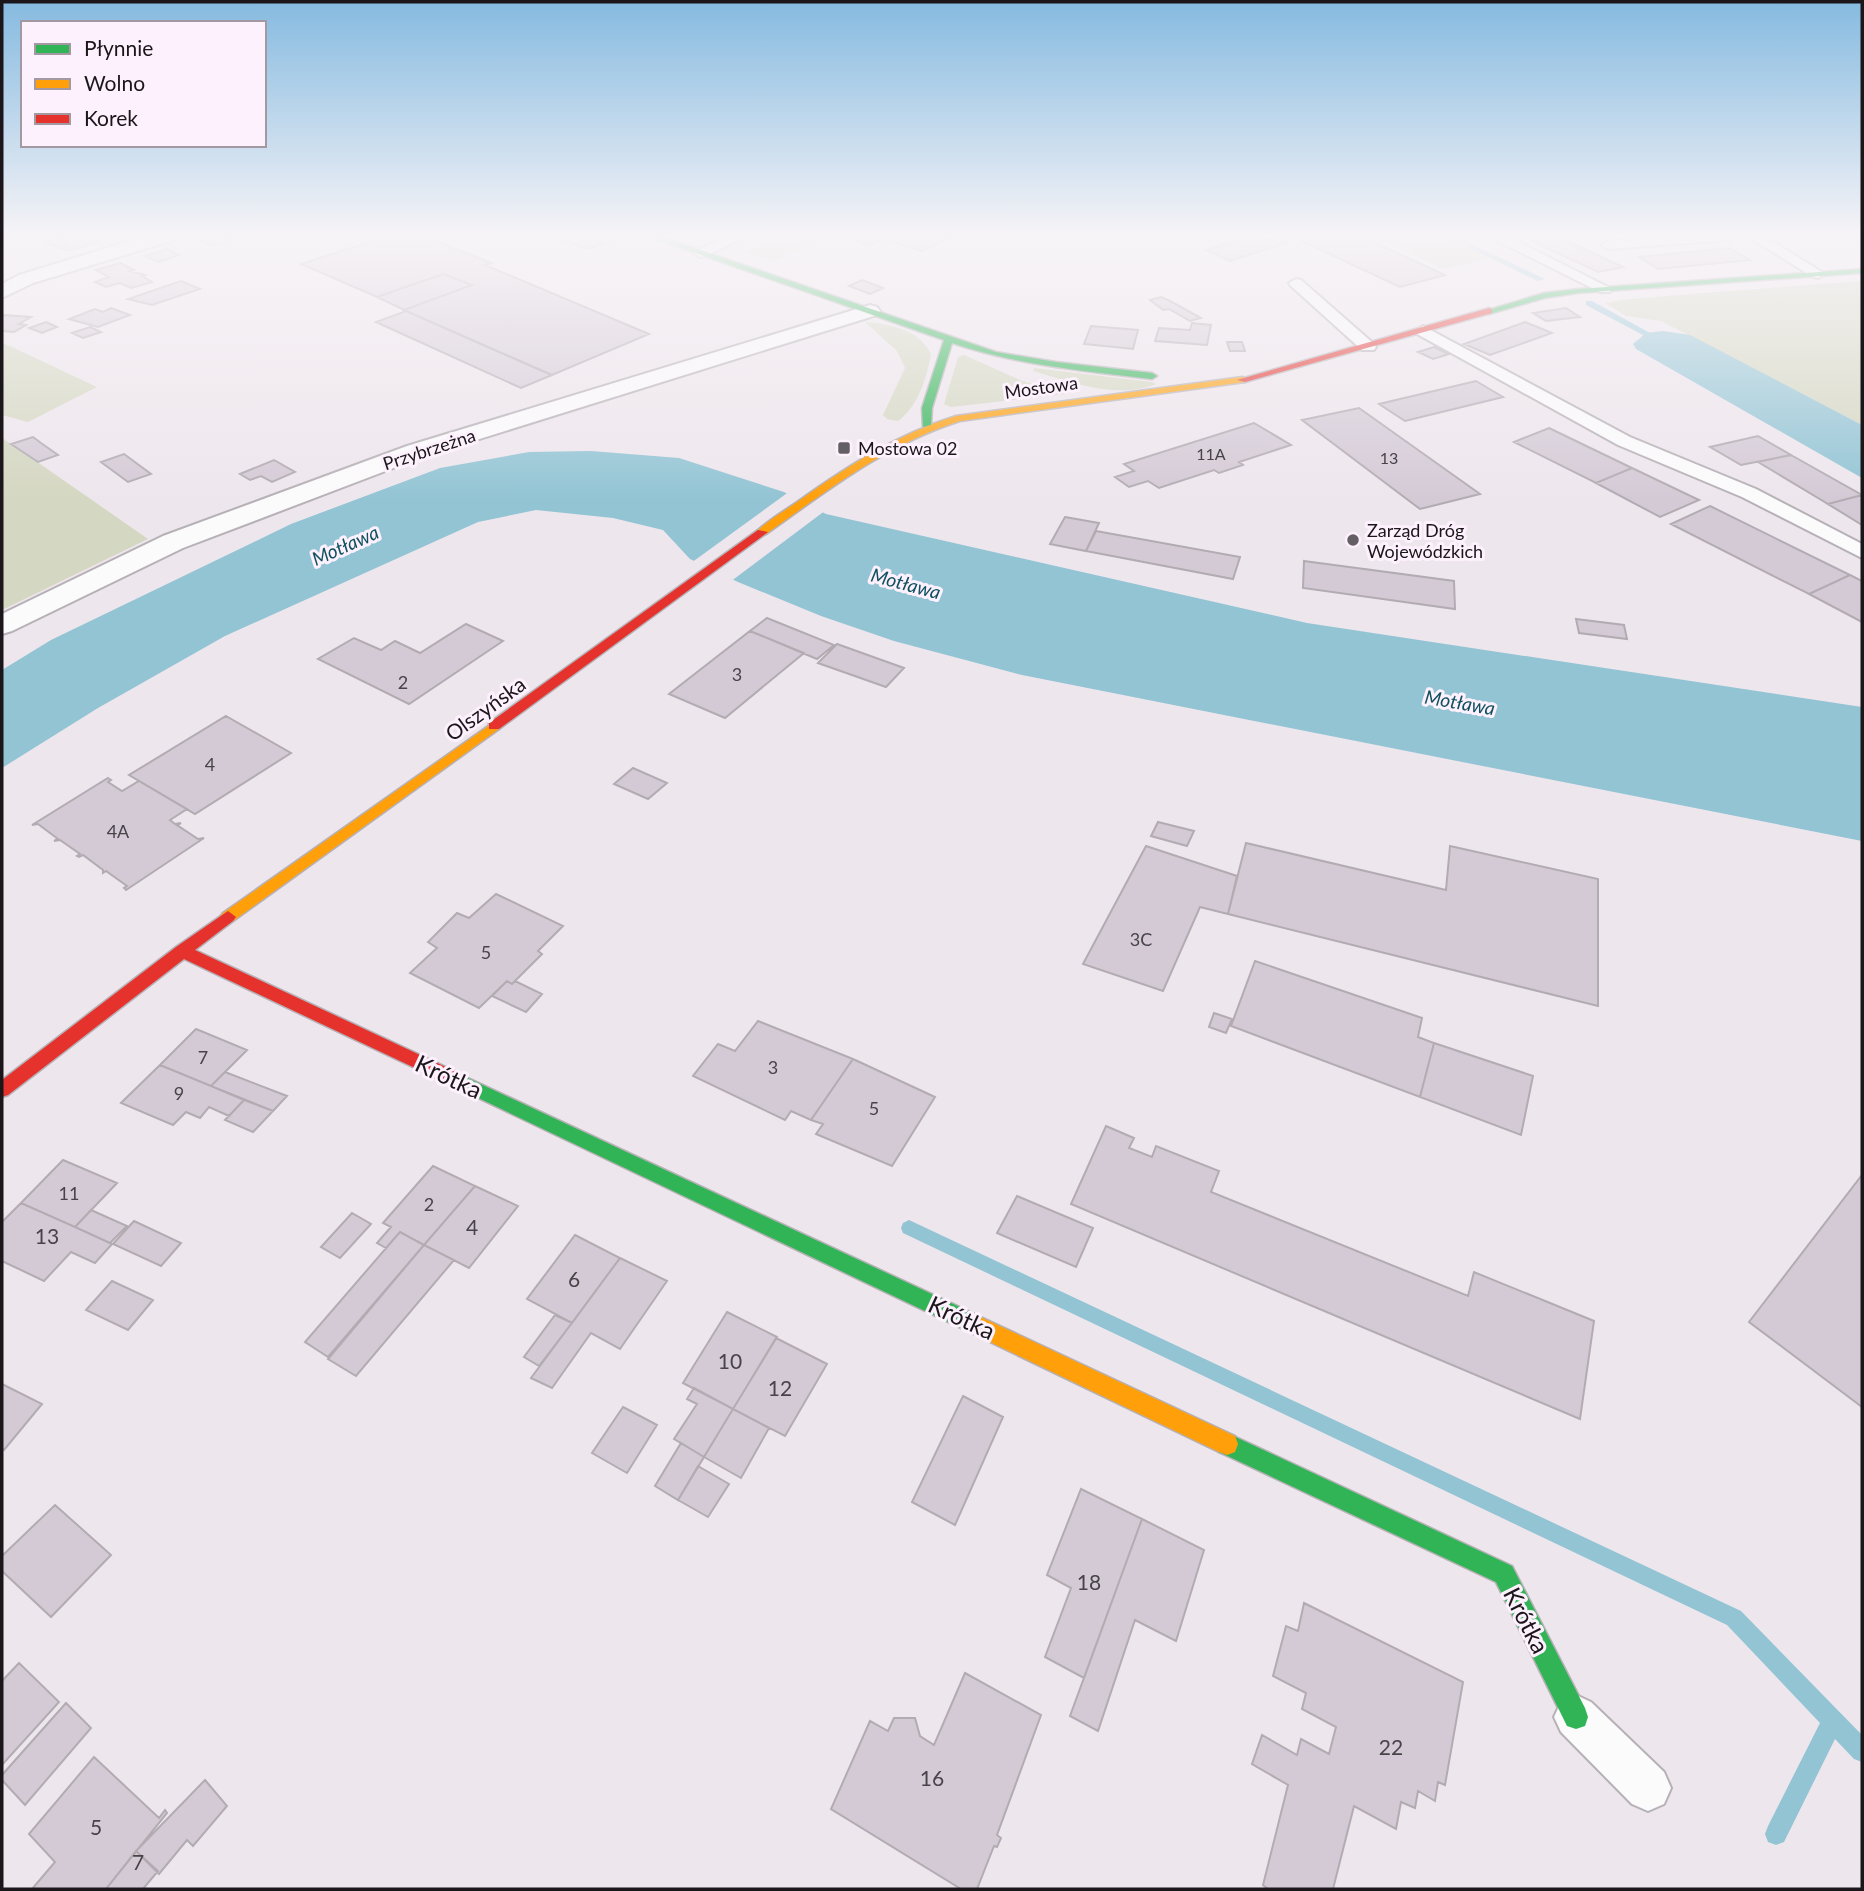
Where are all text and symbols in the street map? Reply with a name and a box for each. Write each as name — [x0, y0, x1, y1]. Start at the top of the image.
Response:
legend — [21, 21, 266, 147]
text: Płynnie — [84, 35, 153, 60]
text: Wolno — [84, 70, 145, 95]
text: Korek — [84, 105, 138, 130]
street label: Mostowa — [1003, 371, 1079, 403]
street label: Przybrzeżna — [380, 424, 478, 474]
place label: Mostowa 02 — [858, 437, 957, 459]
marker: Mostowa 02 — [836, 440, 852, 456]
house number: 11A — [1196, 444, 1226, 463]
house number: 13 — [1380, 448, 1398, 467]
place label: Zarząd Dróg Wojewódzkich — [1367, 519, 1483, 562]
water label: Motława — [308, 520, 382, 570]
marker: Zarząd Dróg Wojewódzkich — [1345, 532, 1361, 548]
water label: Motława — [869, 563, 943, 603]
house number: 3 — [732, 663, 742, 685]
house number: 2 — [398, 671, 408, 693]
street label: Olszyńska — [440, 671, 530, 745]
water label: Motława — [1423, 685, 1497, 719]
house number: 4 — [205, 753, 215, 775]
house number: 4A — [107, 820, 130, 842]
house number: 3C — [1130, 928, 1152, 950]
house number: 5 — [481, 941, 491, 963]
house number: 7 — [198, 1046, 208, 1068]
street label: Krótka — [411, 1048, 487, 1104]
house number: 3 — [768, 1056, 778, 1078]
house number: 9 — [174, 1082, 184, 1104]
house number: 5 — [869, 1097, 879, 1119]
house number: 11 — [59, 1182, 79, 1204]
house number: 2 — [424, 1193, 434, 1215]
house number: 4 — [466, 1214, 478, 1239]
house number: 13 — [35, 1223, 59, 1248]
house number: 6 — [568, 1266, 580, 1291]
street label: Krótka — [924, 1289, 1000, 1345]
house number: 10 — [718, 1348, 742, 1373]
house number: 12 — [768, 1375, 792, 1400]
house number: 18 — [1077, 1569, 1101, 1594]
street label: Krótka — [1498, 1582, 1556, 1658]
house number: 22 — [1379, 1734, 1403, 1759]
house number: 16 — [920, 1765, 944, 1790]
house number: 5 — [90, 1814, 102, 1839]
house number: 7 — [132, 1849, 144, 1874]

